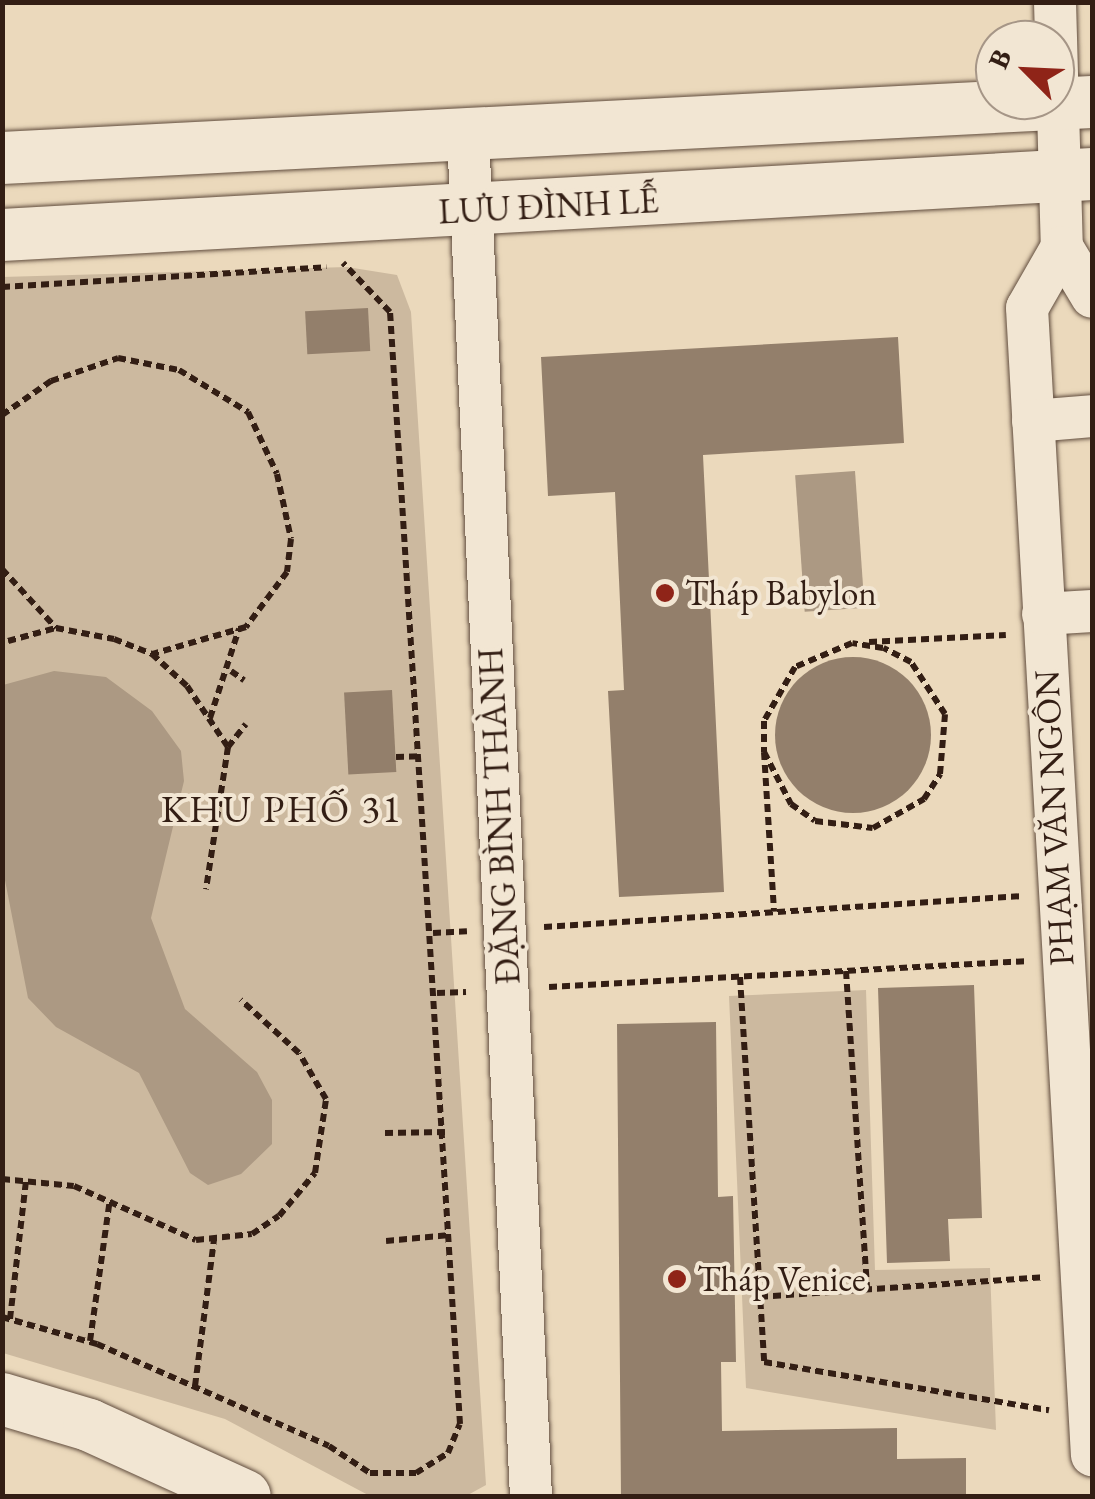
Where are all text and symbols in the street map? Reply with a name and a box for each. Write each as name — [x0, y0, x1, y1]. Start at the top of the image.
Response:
north arrow — [975, 20, 1075, 120]
text: B — [979, 43, 1019, 74]
street label: LƯU ĐÌNH LỄ — [437, 179, 659, 233]
place label: Tháp Babylon — [685, 572, 877, 614]
marker: Tháp Babylon — [654, 582, 676, 604]
street label: ĐẶNG BÌNH THÀNH — [469, 646, 529, 986]
street label: PHẠM VĂN NGÔN — [1025, 669, 1083, 967]
district label: KHU PHỐ 31 — [161, 786, 403, 832]
place label: Tháp Venice — [697, 1258, 866, 1300]
marker: Tháp Venice — [666, 1268, 688, 1290]

